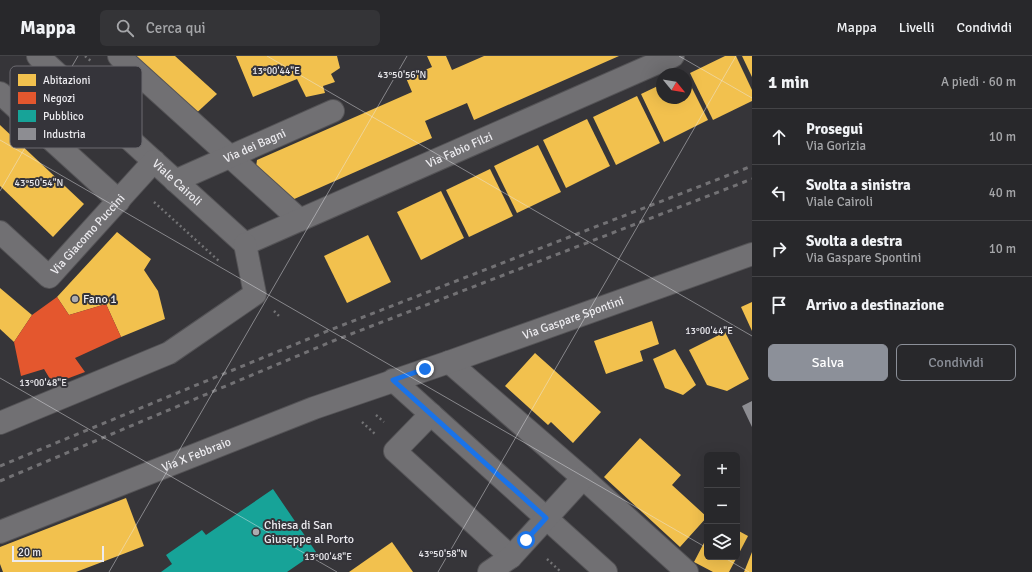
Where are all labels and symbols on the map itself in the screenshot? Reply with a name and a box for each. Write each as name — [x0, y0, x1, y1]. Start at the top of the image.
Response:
text: 13°00'44"E — [252, 65, 300, 77]
legend — [10, 66, 142, 148]
north arrow — [656, 68, 692, 104]
text: 43°50'56"N — [378, 69, 426, 81]
text: Abitazioni — [43, 74, 90, 87]
text: Negozi — [43, 92, 75, 105]
text: Pubblico — [43, 110, 84, 123]
street label: Via dei Bagni — [221, 125, 288, 166]
text: Industria — [43, 128, 86, 141]
street label: Via Fabio Filzi — [424, 129, 495, 171]
street label: Viale Cairoli — [149, 156, 205, 209]
text: 43°50'54"N — [15, 177, 63, 189]
street label: Via Giacomo Puccini — [47, 191, 128, 278]
place label: Fano 1 — [83, 292, 117, 307]
street label: Via Gaspare Spontini — [520, 293, 626, 343]
marker: Fano 1 — [70, 294, 80, 304]
text: 13°00'44"E — [685, 325, 733, 337]
route end — [416, 360, 434, 378]
text: 13°00'48"E — [19, 377, 67, 389]
street label: Via X Febbraio — [159, 434, 233, 475]
place label: Chiesa di San Giuseppe al Porto — [264, 518, 354, 547]
marker: Chiesa di San Giuseppe al Porto — [251, 527, 261, 537]
route start — [517, 531, 535, 549]
scale bar — [12, 544, 104, 563]
text: 43°50'58"N — [419, 548, 467, 560]
text: 13°00'48"E — [304, 551, 352, 563]

